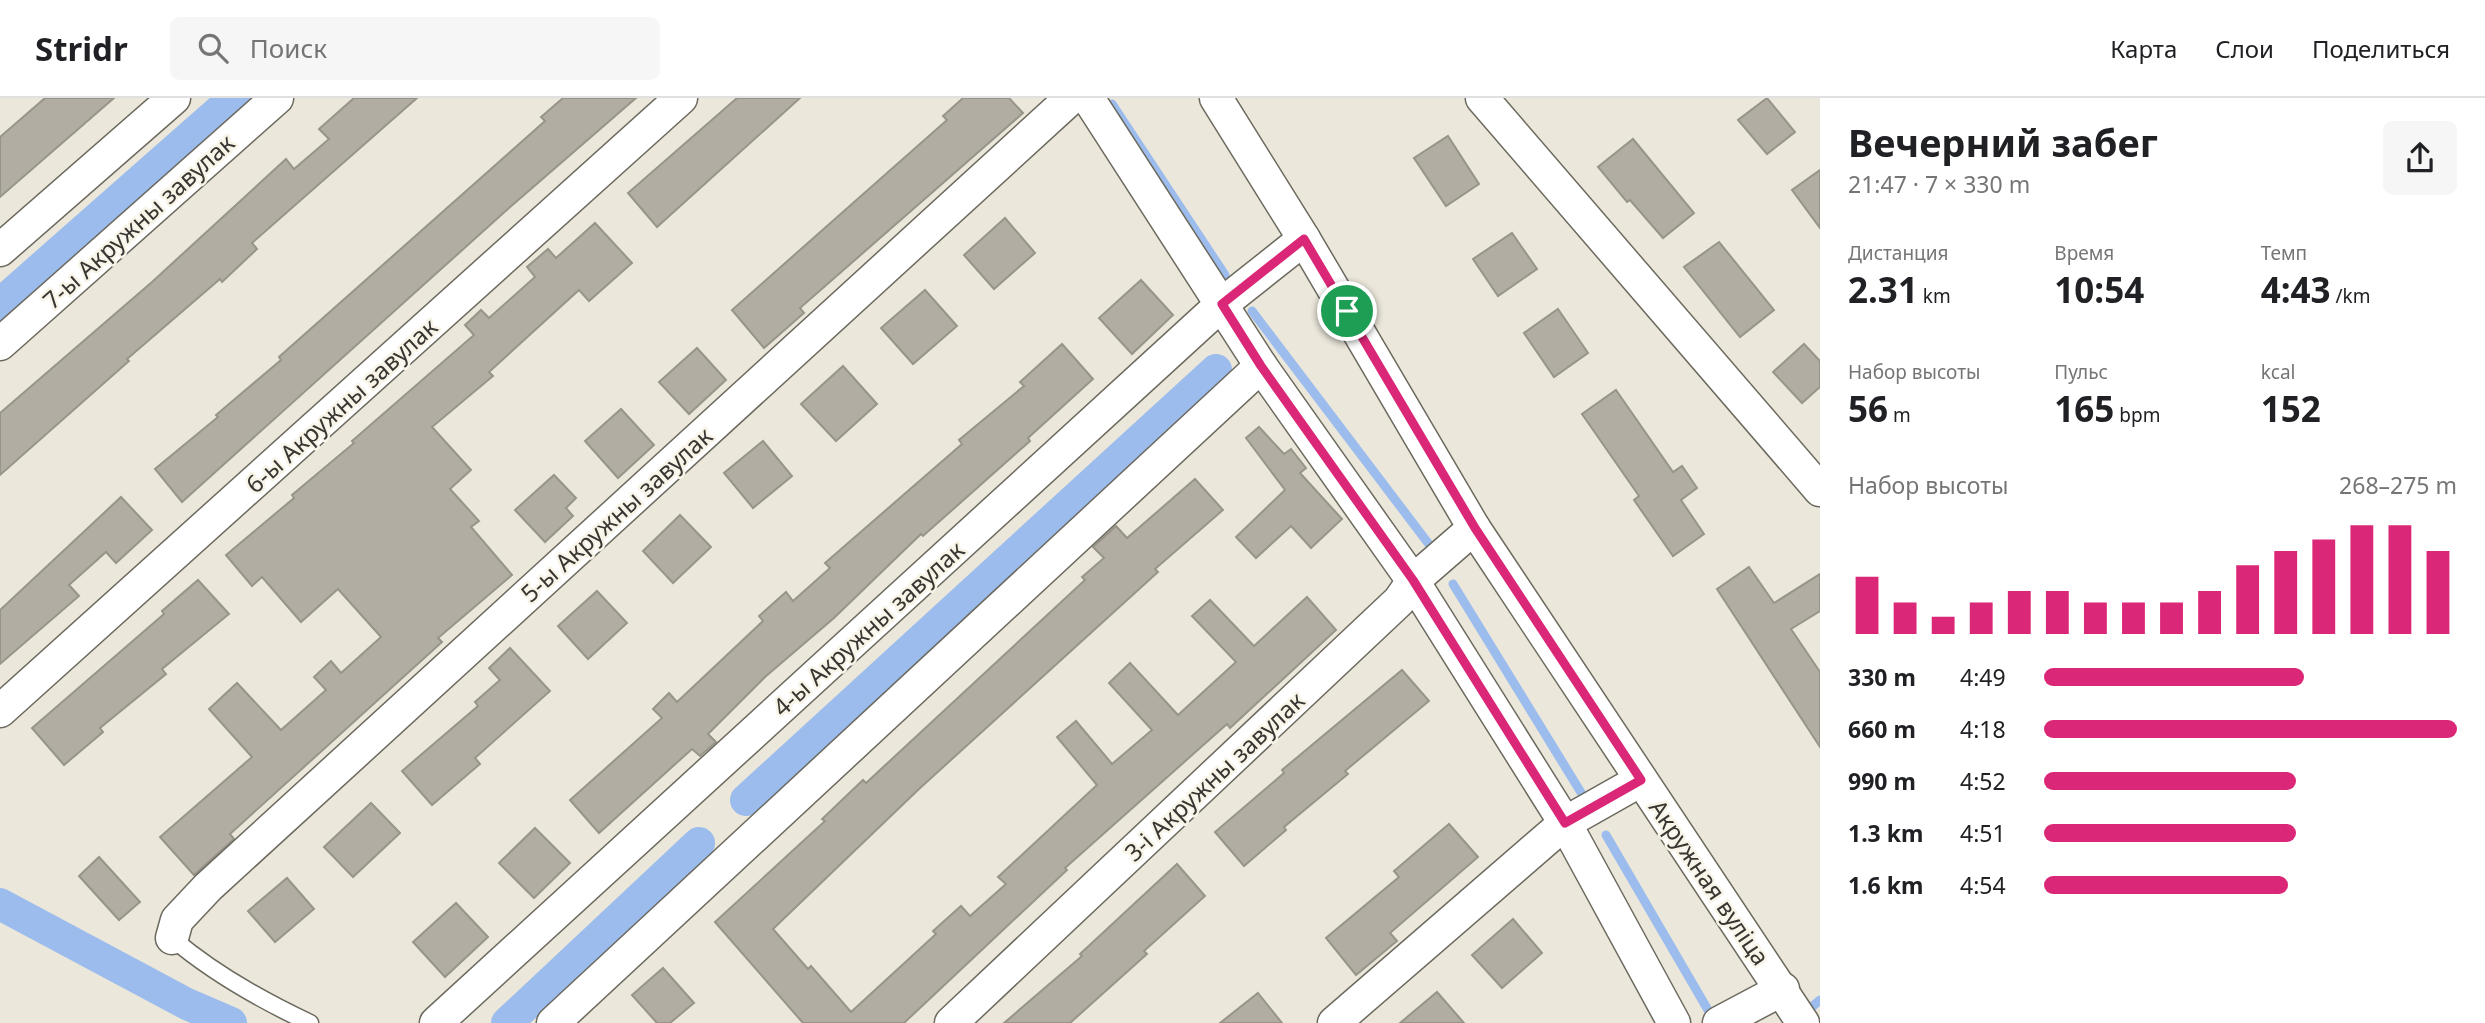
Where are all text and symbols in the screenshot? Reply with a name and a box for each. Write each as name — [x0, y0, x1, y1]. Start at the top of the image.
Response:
search box — [170, 17, 660, 80]
text: Stridr — [35, 26, 128, 71]
icon: search — [194, 29, 232, 67]
text: Поиск — [250, 30, 327, 66]
text: Карта — [2110, 32, 2177, 65]
text: Слои — [2215, 32, 2274, 65]
text: Поделиться — [2312, 32, 2450, 65]
text: Вечерний забег — [1848, 116, 2158, 168]
button: share — [2383, 121, 2457, 195]
street label: 7-ы Акружны завулак — [35, 126, 241, 316]
text: 21:47 · 7 × 330 m — [1848, 168, 2030, 200]
text: Дистанция — [1848, 240, 1948, 266]
text: Время — [2054, 240, 2114, 266]
text: Темп — [2261, 240, 2307, 266]
text: 2.31 — [1848, 266, 1918, 313]
text: 10:54 — [2054, 266, 2144, 313]
text: 4:43 — [2261, 266, 2331, 313]
pin — [1317, 281, 1377, 341]
text: km — [1918, 283, 1951, 309]
text: /km — [2331, 283, 2370, 309]
icon: arrive — [1328, 292, 1366, 330]
street label: 6-ы Акружны завулак — [238, 310, 444, 500]
text: Набор высоты — [1848, 359, 1980, 385]
text: Пульс — [2054, 359, 2108, 385]
text: kcal — [2261, 359, 2295, 385]
text: 56 — [1848, 385, 1888, 432]
text: 165 — [2054, 385, 2114, 432]
text: 152 — [2261, 385, 2321, 432]
text: m — [1888, 402, 1911, 428]
text: bpm — [2114, 402, 2160, 428]
street label: 5-ы Акружны завулак — [513, 419, 719, 609]
text: Набор высоты — [1848, 469, 2008, 501]
text: 268–275 m — [2339, 469, 2457, 501]
street label: 4-ы Акружны завулак — [765, 533, 971, 723]
text: 330 m — [1848, 661, 1916, 693]
text: 4:49 — [1960, 661, 2006, 693]
street label: 3-і Акружны завулак — [1117, 684, 1311, 868]
text: 660 m — [1848, 713, 1916, 745]
text: 4:18 — [1960, 713, 2006, 745]
text: 990 m — [1848, 765, 1916, 797]
text: 4:52 — [1960, 765, 2006, 797]
street label: Акружная вуліца — [1642, 793, 1778, 971]
text: 1.3 km — [1848, 817, 1923, 849]
text: 4:51 — [1960, 817, 2006, 849]
text: 1.6 km — [1848, 869, 1923, 901]
text: 4:54 — [1960, 869, 2006, 901]

